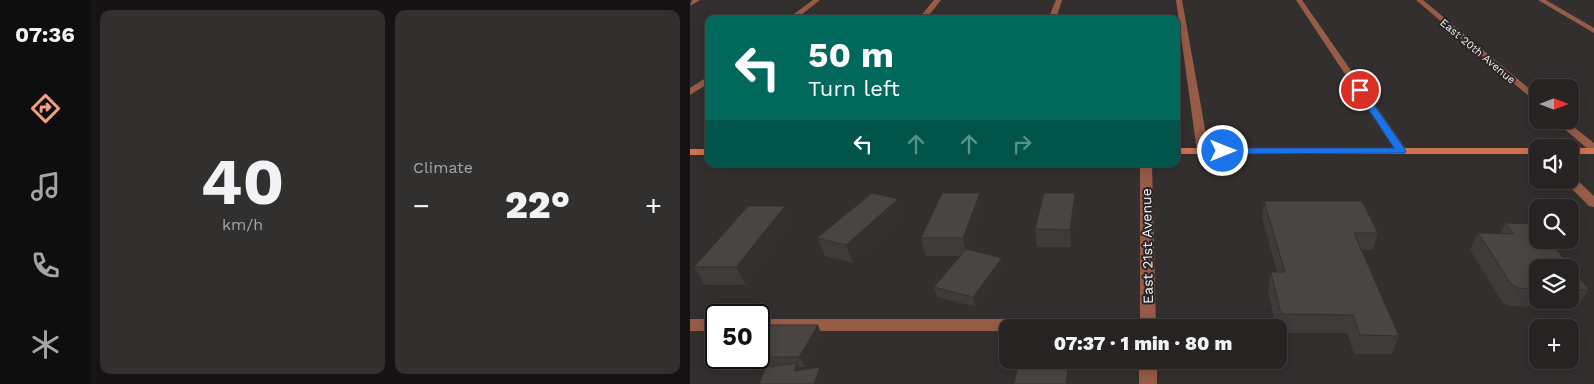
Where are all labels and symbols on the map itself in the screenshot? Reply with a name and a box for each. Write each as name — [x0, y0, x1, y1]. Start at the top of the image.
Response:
street label: East 20th Avenue — [1437, 16, 1518, 87]
pin — [1339, 69, 1381, 111]
north arrow — [1529, 79, 1579, 129]
position arrow — [1196, 124, 1248, 176]
street label: East 21st Avenue — [1138, 188, 1156, 304]
speed limit sign: 50 — [705, 304, 770, 369]

